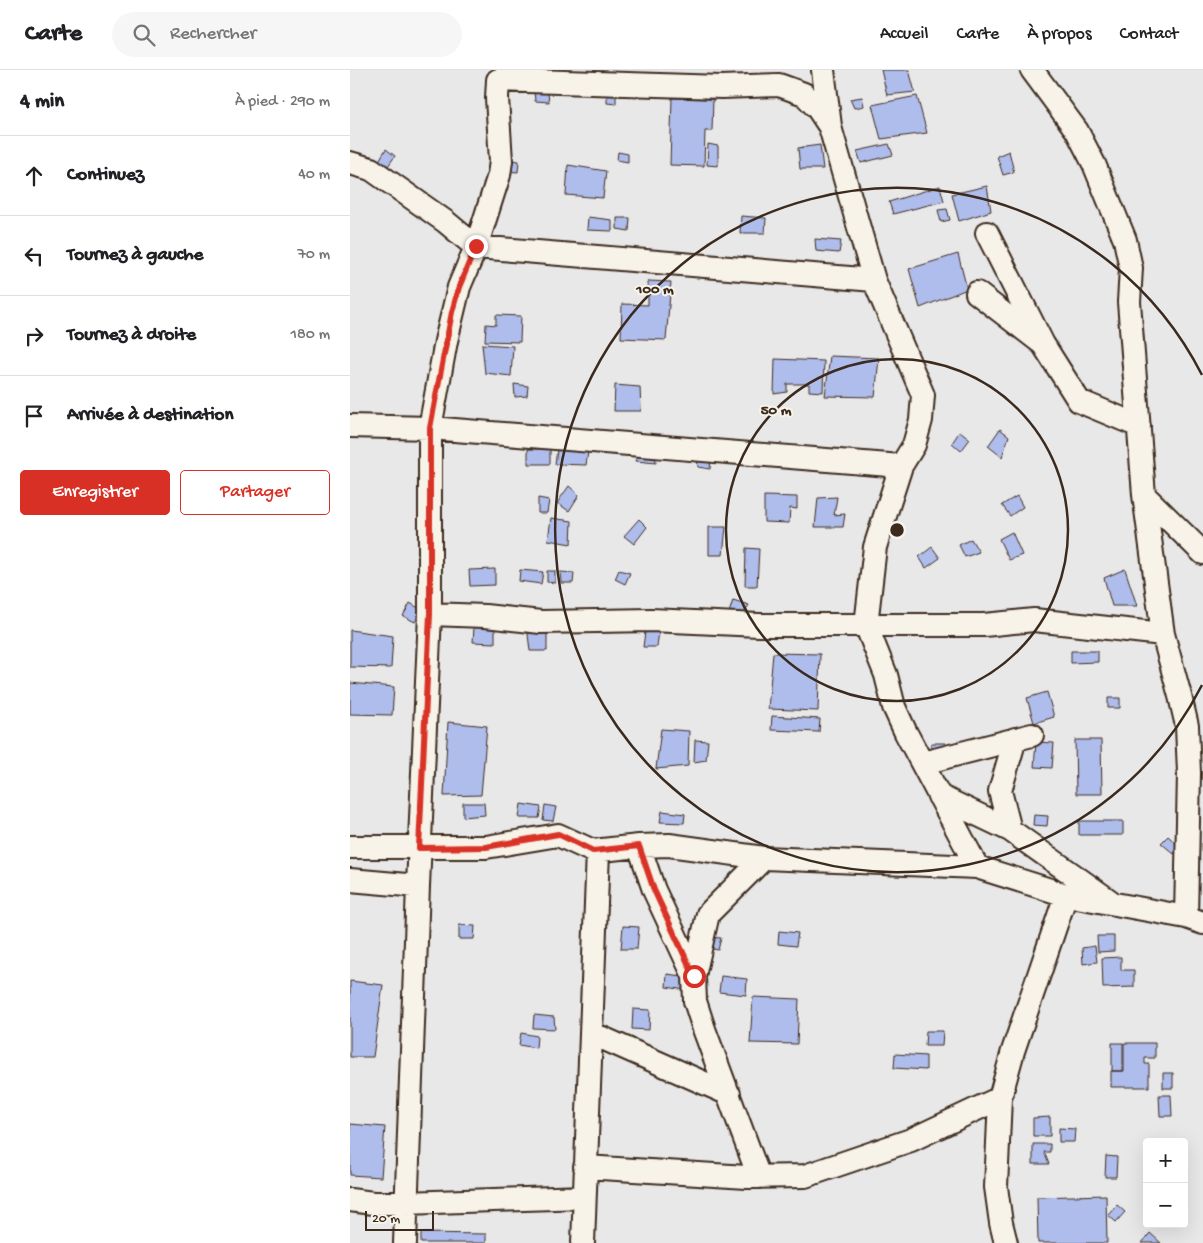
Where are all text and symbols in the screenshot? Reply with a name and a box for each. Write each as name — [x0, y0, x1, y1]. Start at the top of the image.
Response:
search box — [112, 12, 462, 57]
text: Carte — [25, 20, 82, 49]
icon: search — [130, 21, 158, 49]
text: Rechercher — [170, 23, 256, 46]
text: Accueil — [880, 24, 928, 45]
text: Carte — [956, 24, 999, 45]
text: À propos — [1027, 24, 1092, 45]
text: Contact — [1120, 24, 1178, 45]
text: 4 min — [20, 90, 64, 115]
text: À pied · 290 m — [235, 93, 330, 112]
icon: ahead — [20, 162, 48, 190]
text: Continuez — [67, 164, 144, 187]
text: 40 m — [298, 166, 330, 185]
route end — [465, 235, 488, 258]
icon: left — [20, 242, 48, 270]
text: Tournez à gauche — [67, 244, 203, 267]
text: 70 m — [297, 246, 330, 265]
text: 100 m — [635, 281, 674, 299]
icon: right — [20, 322, 48, 350]
text: Tournez à droite — [67, 324, 196, 347]
text: 180 m — [291, 326, 330, 345]
icon: arrive — [20, 402, 48, 430]
text: 50 m — [761, 402, 792, 420]
text: Arrivée à destination — [67, 404, 233, 427]
button: Enregistrer — [20, 470, 170, 515]
button: Partager — [180, 470, 330, 515]
centre of rings — [888, 521, 906, 539]
route start — [683, 965, 706, 988]
map controls — [1143, 1138, 1188, 1228]
button: + — [1143, 1138, 1188, 1183]
button: − — [1143, 1183, 1188, 1228]
scale bar — [365, 1208, 434, 1231]
text: 20 m — [372, 1211, 400, 1228]

